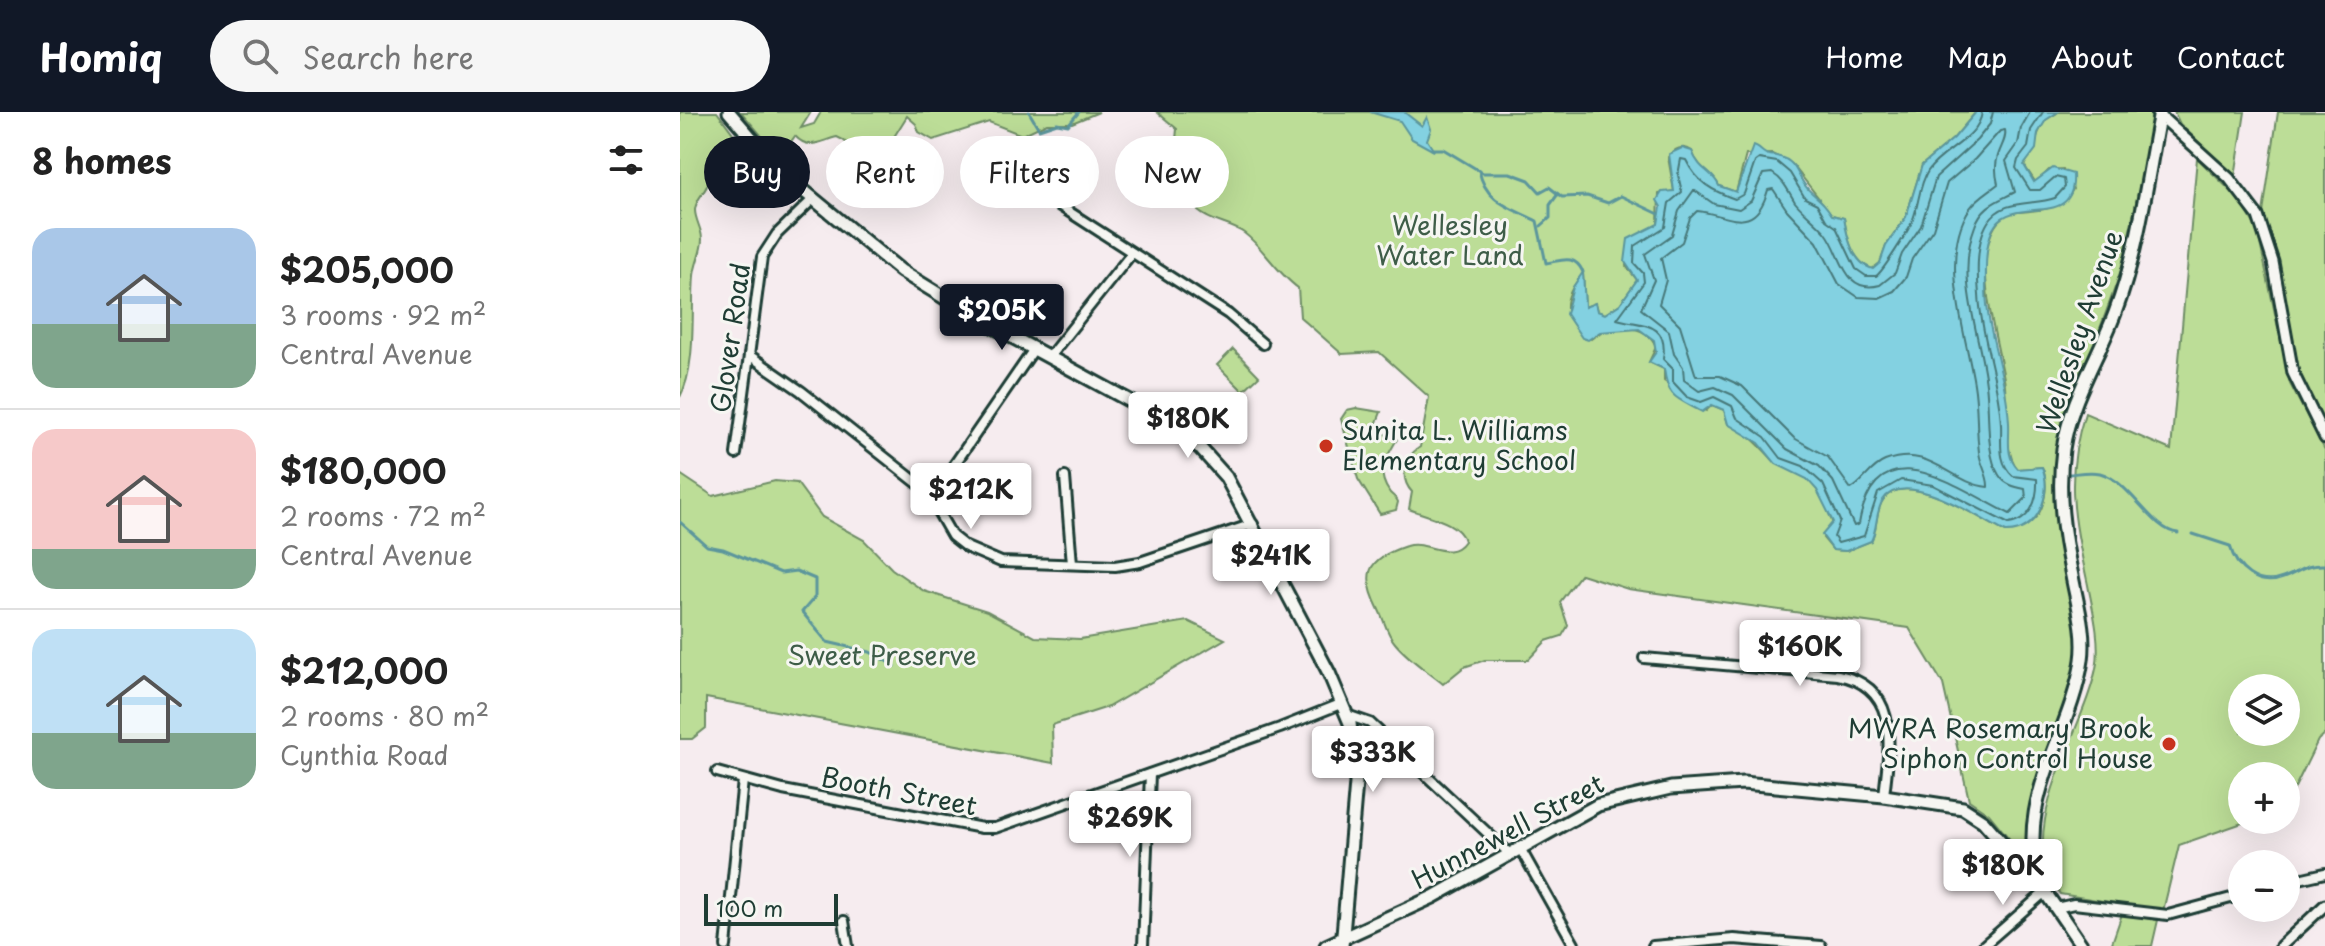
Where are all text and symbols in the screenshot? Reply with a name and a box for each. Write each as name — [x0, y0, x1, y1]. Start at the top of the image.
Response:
search box — [210, 20, 770, 92]
text: Homiq — [40, 28, 162, 85]
icon: search — [238, 34, 282, 78]
text: Search here — [302, 34, 474, 79]
text: Home — [1825, 35, 1903, 78]
text: Map — [1947, 35, 2007, 78]
text: About — [2051, 35, 2133, 78]
text: Contact — [2177, 35, 2285, 78]
text: 8 homes — [32, 134, 172, 186]
chip: Buy — [704, 136, 810, 208]
chip: Rent — [826, 136, 944, 208]
chip: Filters — [960, 136, 1099, 208]
chip: New — [1115, 136, 1229, 208]
icon: filters — [604, 138, 648, 182]
park label: Wellesley Water Land — [1376, 205, 1524, 274]
street label: Wellesley Avenue — [2026, 225, 2132, 438]
text: $205,000 — [280, 243, 454, 295]
icon: home — [96, 260, 192, 356]
street label: Glover Road — [700, 260, 759, 415]
pin: $205K — [946, 284, 1058, 352]
text: $205K — [958, 290, 1046, 329]
text: 3 rooms · 92 m² — [280, 295, 486, 334]
text: Central Avenue — [280, 334, 472, 373]
pin: $180K — [1132, 392, 1244, 460]
text: $180K — [1146, 398, 1230, 437]
place label: Sunita L. Williams Elementary School — [1342, 410, 1576, 479]
marker: Sunita L. Williams Elementary School — [1317, 437, 1335, 455]
text: $180,000 — [280, 444, 447, 496]
icon: home — [96, 461, 192, 557]
pin: $212K — [915, 463, 1027, 531]
text: $212K — [928, 469, 1014, 508]
text: 2 rooms · 72 m² — [280, 496, 486, 535]
pin: $241K — [1215, 529, 1327, 597]
text: Central Avenue — [280, 535, 472, 574]
text: $241K — [1231, 535, 1311, 574]
pin: $160K — [1744, 620, 1856, 688]
text: $160K — [1757, 626, 1843, 665]
park label: Sweet Preserve — [787, 635, 977, 674]
text: $212,000 — [280, 644, 448, 696]
icon: home — [96, 661, 192, 757]
map controls — [2228, 674, 2300, 922]
button: layers — [2228, 674, 2300, 746]
text: 2 rooms · 80 m² — [280, 696, 489, 735]
place label: MWRA Rosemary Brook Siphon Control House — [1848, 708, 2153, 777]
pin: $333K — [1317, 726, 1429, 794]
text: $333K — [1330, 732, 1416, 771]
text: Cynthia Road — [280, 735, 449, 774]
marker: MWRA Rosemary Brook Siphon Control House — [2160, 735, 2178, 753]
street label: Booth Street — [818, 756, 981, 825]
button: + — [2228, 762, 2300, 834]
street label: Hunnewell Street — [1404, 763, 1611, 898]
pin: $269K — [1074, 791, 1186, 859]
text: $269K — [1087, 797, 1173, 836]
pin: $180K — [1947, 839, 2059, 907]
text: $180K — [1961, 845, 2045, 884]
button: − — [2228, 850, 2300, 922]
scale bar — [704, 890, 838, 926]
text: 100 m — [716, 891, 783, 924]

